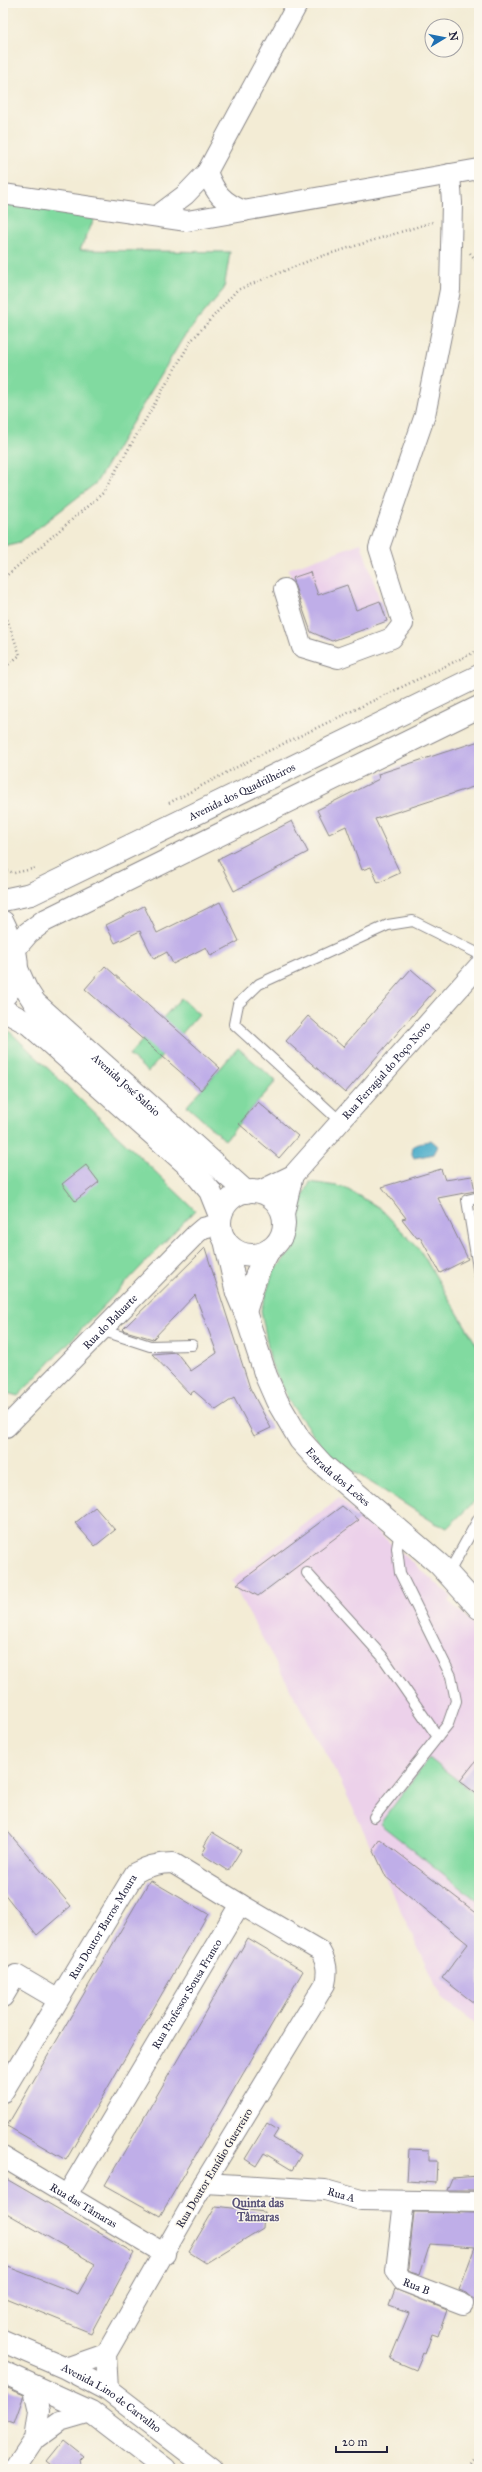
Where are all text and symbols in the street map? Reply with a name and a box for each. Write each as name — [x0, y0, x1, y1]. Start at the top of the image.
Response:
north arrow — [424, 18, 464, 58]
text: N — [446, 31, 461, 43]
street label: Avenida dos Quadrilheiros — [186, 760, 298, 824]
street label: Rua Ferragial do Poço Novo — [340, 1019, 434, 1122]
street label: Avenida José Saloio — [88, 1050, 163, 1119]
street label: Rua do Baluarte — [80, 1291, 140, 1352]
street label: Estrada dos Leões — [303, 1445, 373, 1509]
street label: Rua Doutor Barros Moura — [66, 1872, 140, 1982]
street label: Rua Professor Sousa Franco — [149, 1936, 225, 2051]
street label: Rua Doutor Emídio Guerreiro — [174, 2106, 256, 2230]
street label: Rua das Tâmaras — [48, 2181, 119, 2231]
street label: Rua A — [326, 2185, 357, 2205]
district label: Quinta das Tâmaras — [232, 2196, 285, 2224]
street label: Rua B — [401, 2276, 432, 2298]
street label: Avenida Lino de Carvalho — [59, 2361, 164, 2436]
scale bar — [336, 2428, 387, 2454]
text: 20 m — [342, 2435, 368, 2449]

